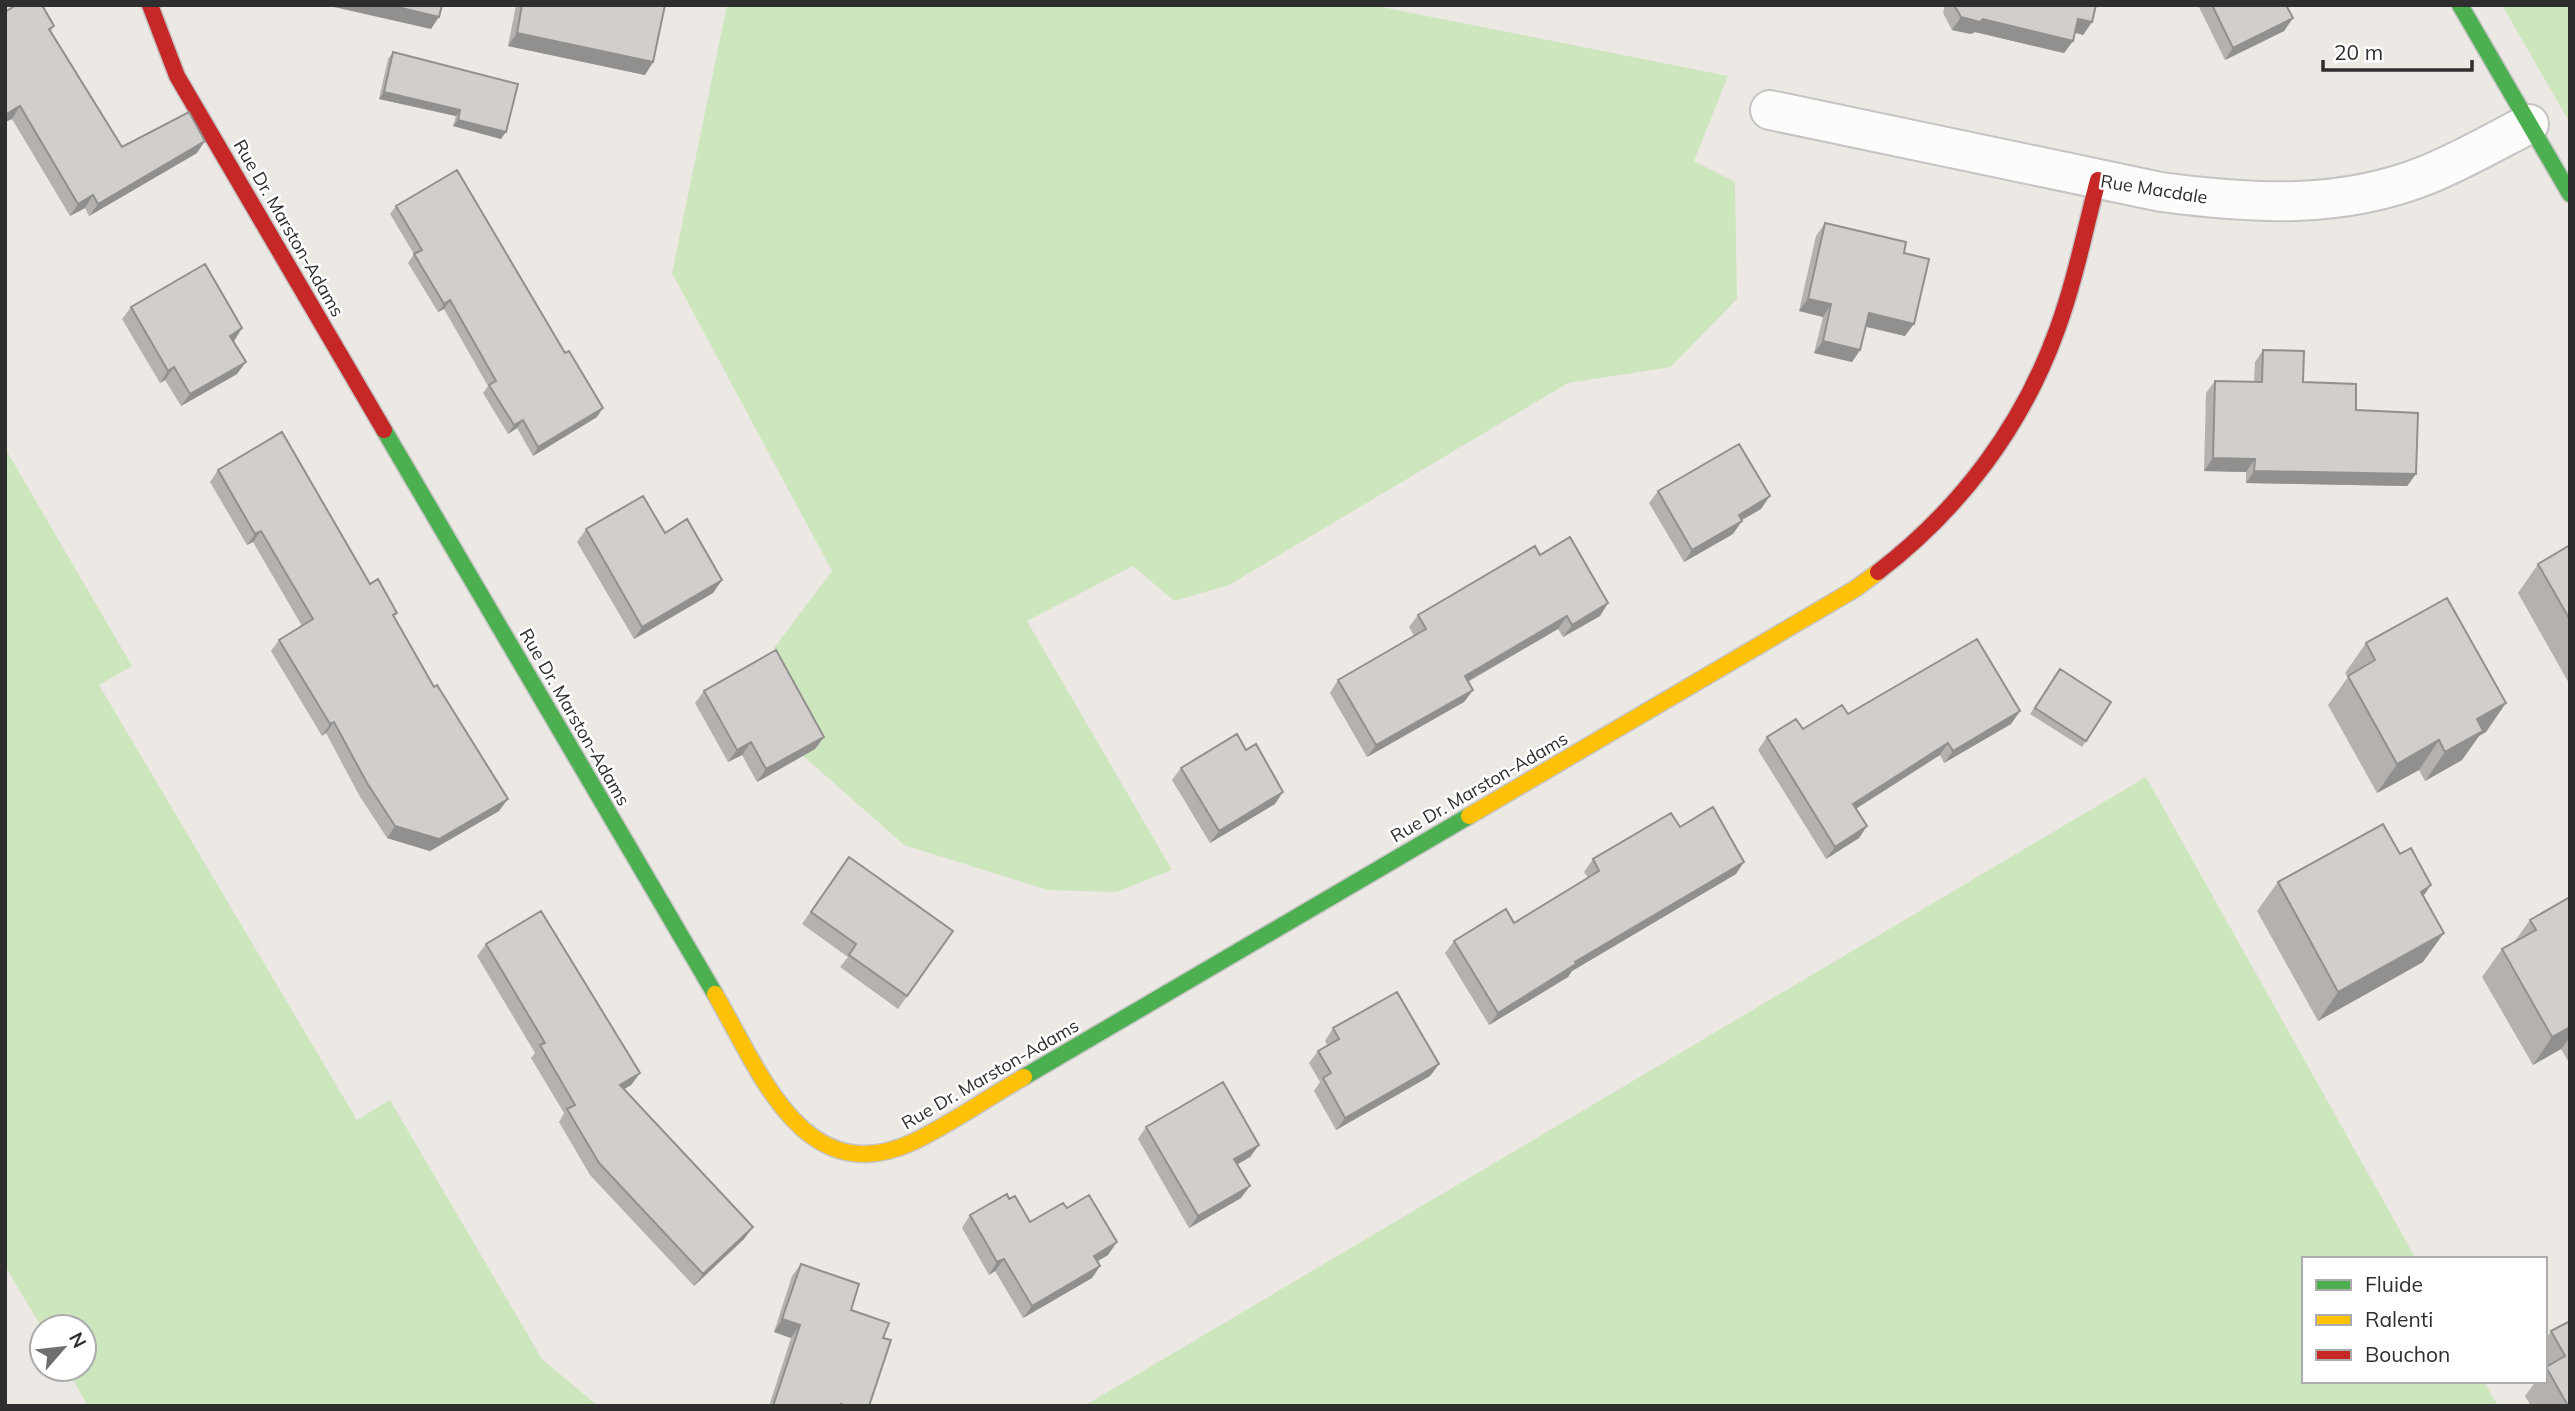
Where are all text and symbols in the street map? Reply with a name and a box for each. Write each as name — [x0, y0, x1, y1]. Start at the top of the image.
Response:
scale bar — [2323, 28, 2472, 72]
text: 20 m — [2334, 39, 2383, 65]
street label: Rue Dr. Marston-Adams — [229, 135, 349, 321]
street label: Rue Macdale — [2099, 169, 2209, 209]
street label: Rue Dr. Marston-Adams — [515, 624, 635, 810]
street label: Rue Dr. Marston-Adams — [1386, 727, 1572, 847]
street label: Rue Dr. Marston-Adams — [897, 1014, 1083, 1134]
legend — [2302, 1257, 2547, 1383]
text: Fluide — [2365, 1271, 2423, 1297]
text: Ralenti — [2365, 1306, 2433, 1332]
north arrow — [28, 1313, 98, 1383]
text: N — [64, 1328, 92, 1352]
text: Bouchon — [2365, 1341, 2450, 1367]

